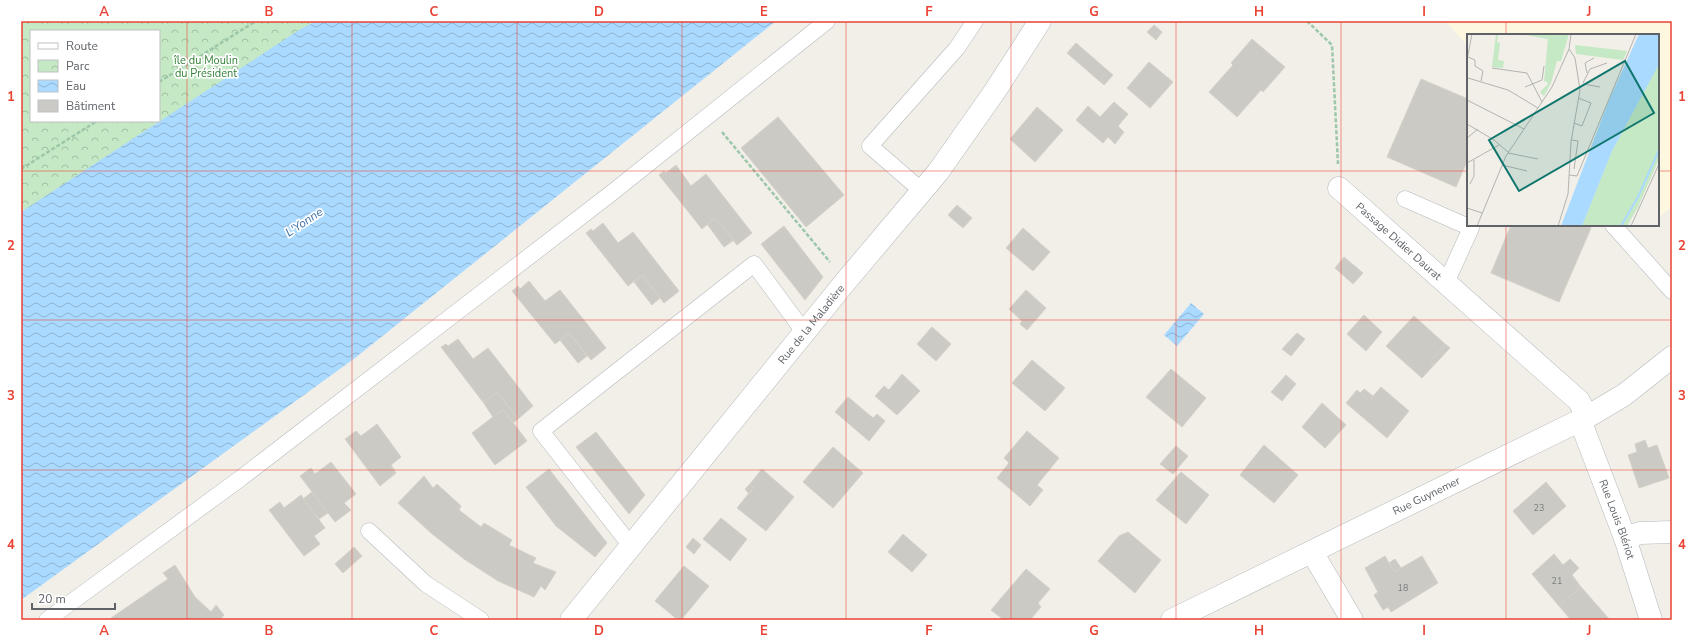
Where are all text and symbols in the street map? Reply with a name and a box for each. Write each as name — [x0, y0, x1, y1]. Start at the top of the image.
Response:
text: A — [99, 3, 109, 21]
text: B — [265, 3, 274, 21]
text: C — [430, 3, 439, 21]
text: D — [594, 3, 604, 21]
text: E — [760, 3, 768, 21]
text: F — [925, 3, 933, 21]
text: G — [1089, 3, 1099, 21]
text: H — [1254, 3, 1264, 21]
text: I — [1422, 3, 1426, 21]
text: J — [1586, 3, 1591, 21]
legend — [30, 30, 160, 122]
inset map — [1467, 34, 1659, 226]
text: Route — [66, 38, 98, 54]
park label: île du Moulin du Président — [173, 53, 238, 81]
text: Parc — [66, 58, 90, 74]
text: Eau — [66, 78, 86, 94]
text: 1 — [7, 88, 15, 106]
text: 1 — [1678, 88, 1686, 106]
text: Bâtiment — [66, 98, 116, 114]
street label: Passage Didier Daurat — [1352, 199, 1445, 284]
water label: L'Yonne — [282, 203, 326, 240]
text: 2 — [7, 237, 15, 255]
text: 2 — [1678, 237, 1686, 255]
street label: Rue de la Maladière — [775, 281, 848, 367]
text: 3 — [7, 387, 15, 405]
text: 3 — [1678, 387, 1686, 405]
street label: Rue Guynemer — [1390, 473, 1463, 519]
street label: Rue Louis Blériot — [1595, 477, 1638, 561]
house number: 23 — [1534, 502, 1544, 514]
text: 4 — [7, 536, 15, 554]
text: 4 — [1678, 536, 1686, 554]
house number: 21 — [1552, 575, 1562, 587]
house number: 18 — [1398, 582, 1408, 594]
scale bar — [32, 585, 115, 611]
text: 20 m — [38, 591, 66, 607]
text: A — [99, 622, 109, 640]
text: B — [265, 622, 274, 640]
text: C — [430, 622, 439, 640]
text: D — [594, 622, 604, 640]
text: E — [760, 622, 768, 640]
text: F — [925, 622, 933, 640]
text: G — [1089, 622, 1099, 640]
text: H — [1254, 622, 1264, 640]
text: I — [1422, 622, 1426, 640]
text: J — [1586, 622, 1591, 640]

